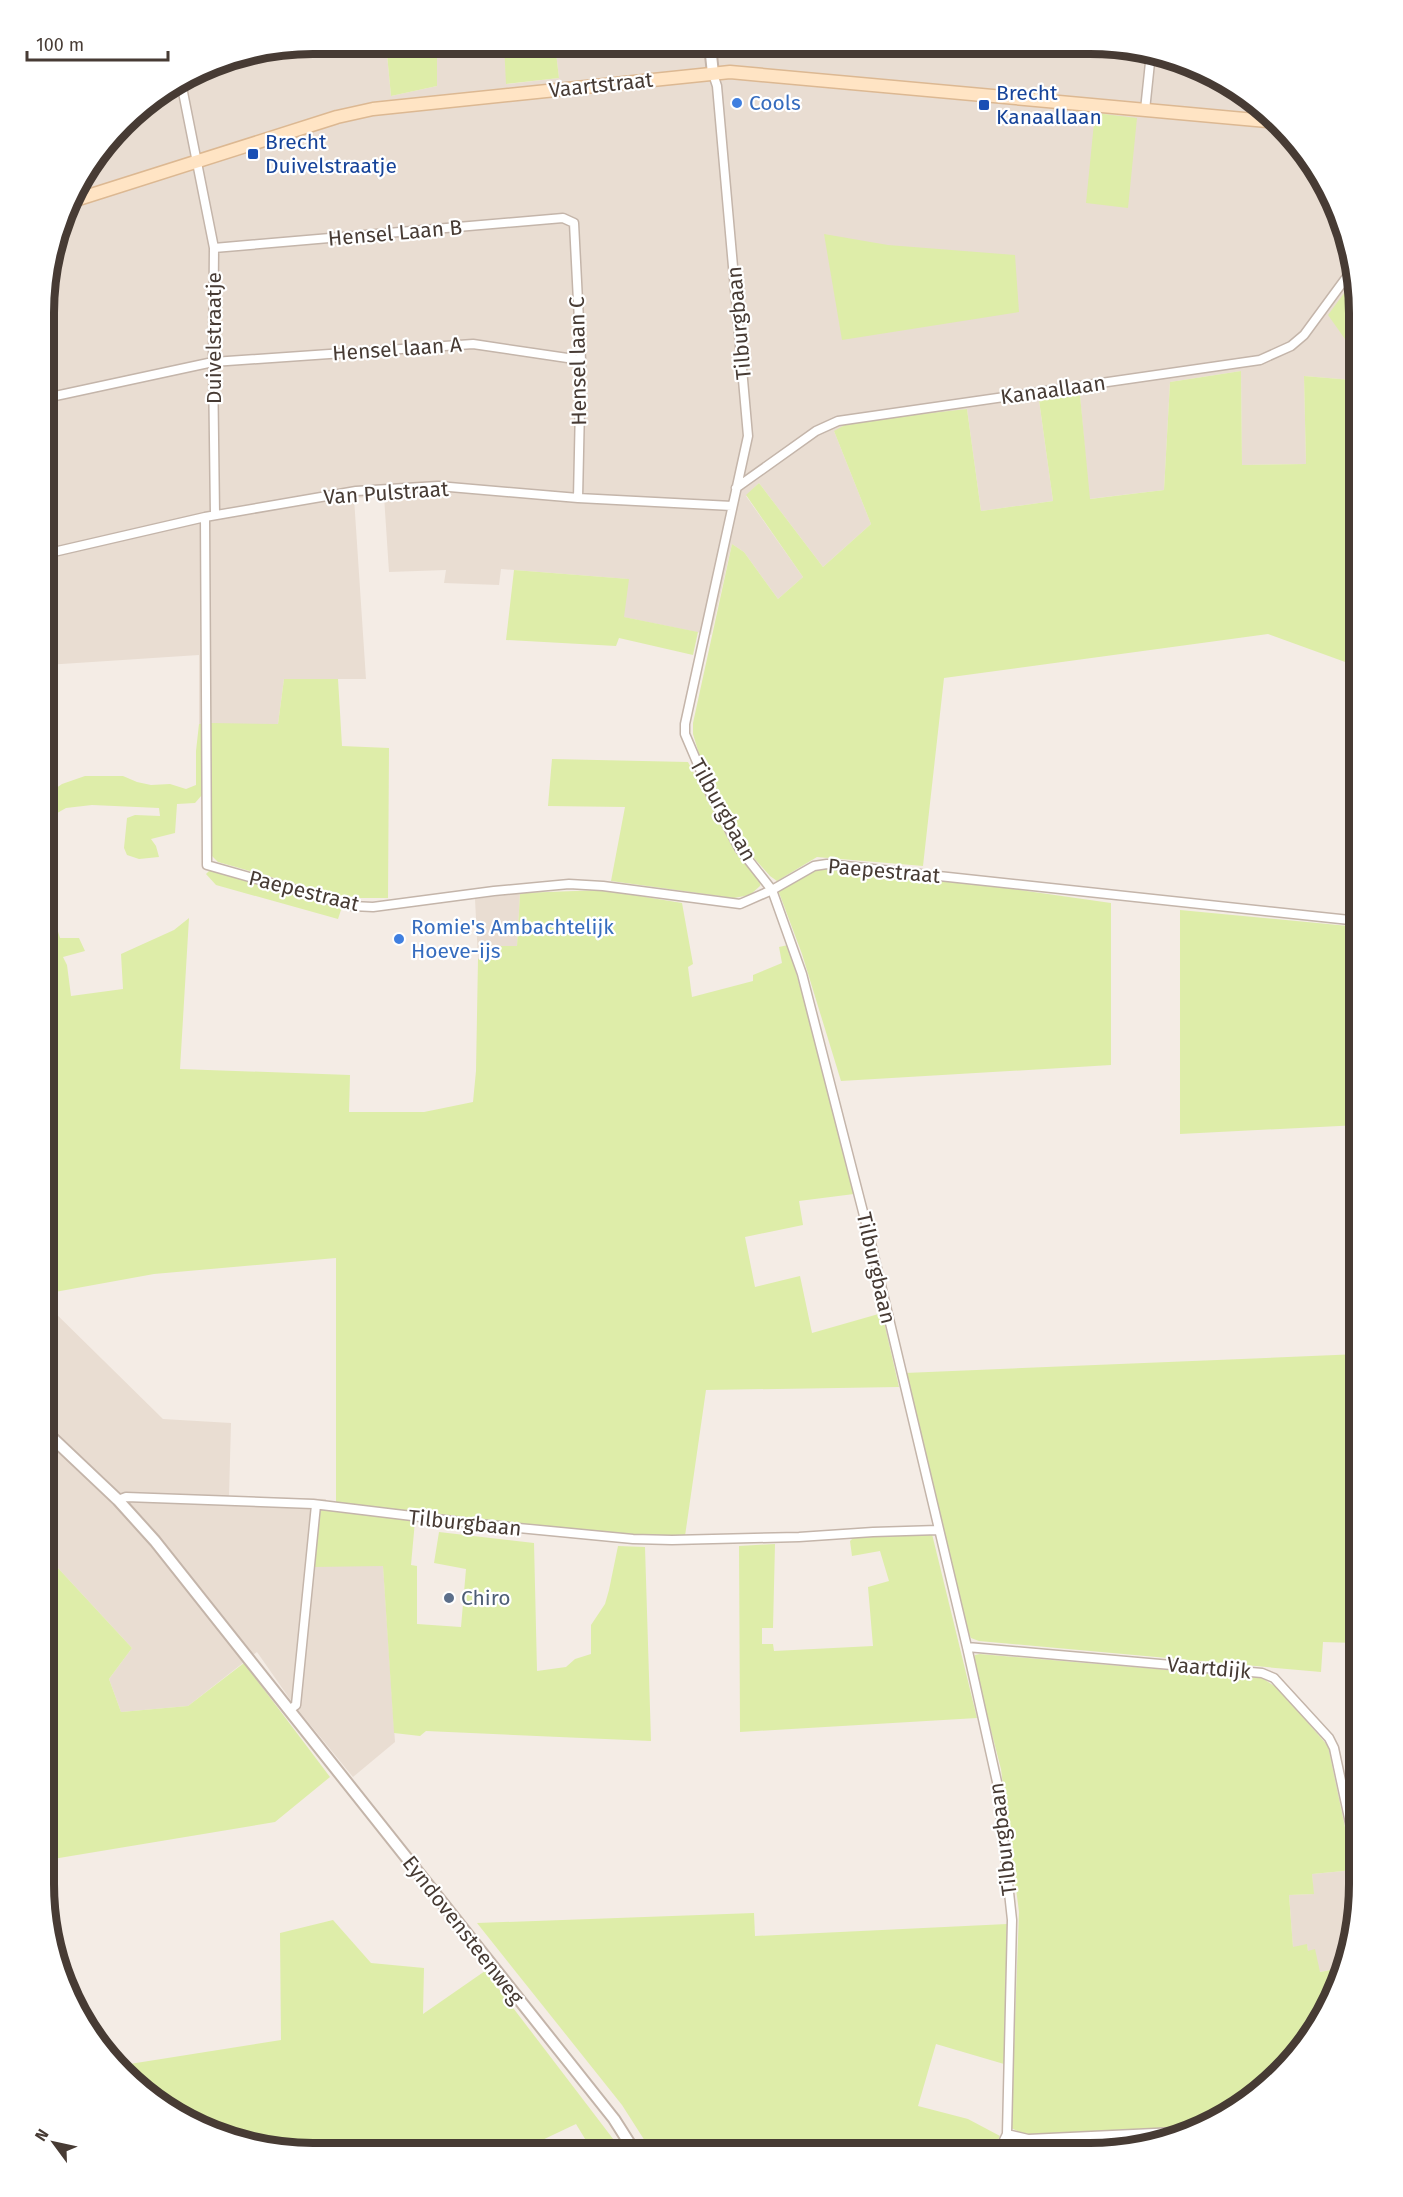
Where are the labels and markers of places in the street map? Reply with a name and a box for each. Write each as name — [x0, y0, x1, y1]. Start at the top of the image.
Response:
place label: Brecht Kanaallaan — [996, 80, 1102, 130]
place label: Cools — [749, 90, 801, 116]
marker: Cools — [730, 96, 744, 110]
marker: Brecht Kanaallaan — [977, 98, 991, 112]
place label: Brecht Duivelstraatje — [265, 129, 397, 179]
marker: Brecht Duivelstraatje — [246, 147, 260, 161]
place label: Romie's Ambachtelijk Hoeve-ijs — [411, 914, 614, 964]
marker: Romie's Ambachtelijk Hoeve-ijs — [392, 932, 406, 946]
place label: Chiro — [461, 1585, 511, 1611]
marker: Chiro — [442, 1591, 456, 1605]

